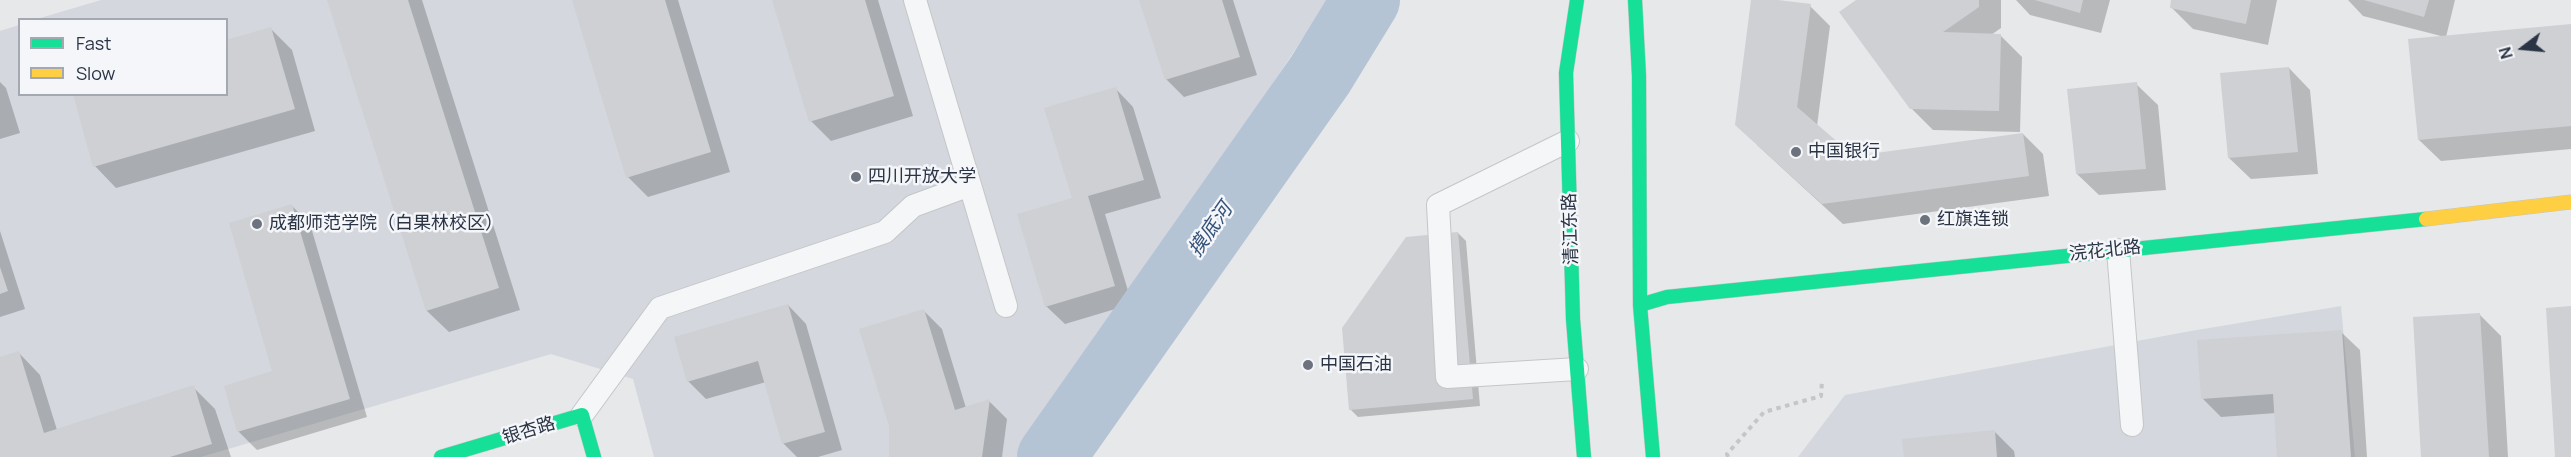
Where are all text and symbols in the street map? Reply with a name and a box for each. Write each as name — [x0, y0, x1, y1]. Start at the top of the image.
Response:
legend — [18, 18, 228, 96]
north arrow — [2493, 18, 2553, 78]
text: Fast — [76, 31, 111, 55]
text: N — [2494, 44, 2518, 62]
text: Slow — [76, 61, 115, 85]
place label: 中国银行 — [1808, 141, 1880, 163]
marker: 中国银行 — [1789, 145, 1803, 159]
place label: 四川开放大学 — [868, 166, 976, 188]
marker: 四川开放大学 — [849, 170, 863, 184]
street label: 清江东路 — [1559, 193, 1583, 265]
water label: 摸底河 — [1184, 199, 1238, 261]
place label: 红旗连锁 — [1937, 209, 2009, 231]
place label: 成都师范学院（白果林校区） — [269, 213, 503, 235]
marker: 红旗连锁 — [1918, 213, 1932, 227]
marker: 成都师范学院（白果林校区） — [250, 217, 264, 231]
street label: 浣花北路 — [2068, 236, 2142, 266]
place label: 中国石油 — [1320, 354, 1392, 376]
marker: 中国石油 — [1301, 358, 1315, 372]
street label: 银杏路 — [500, 413, 558, 449]

